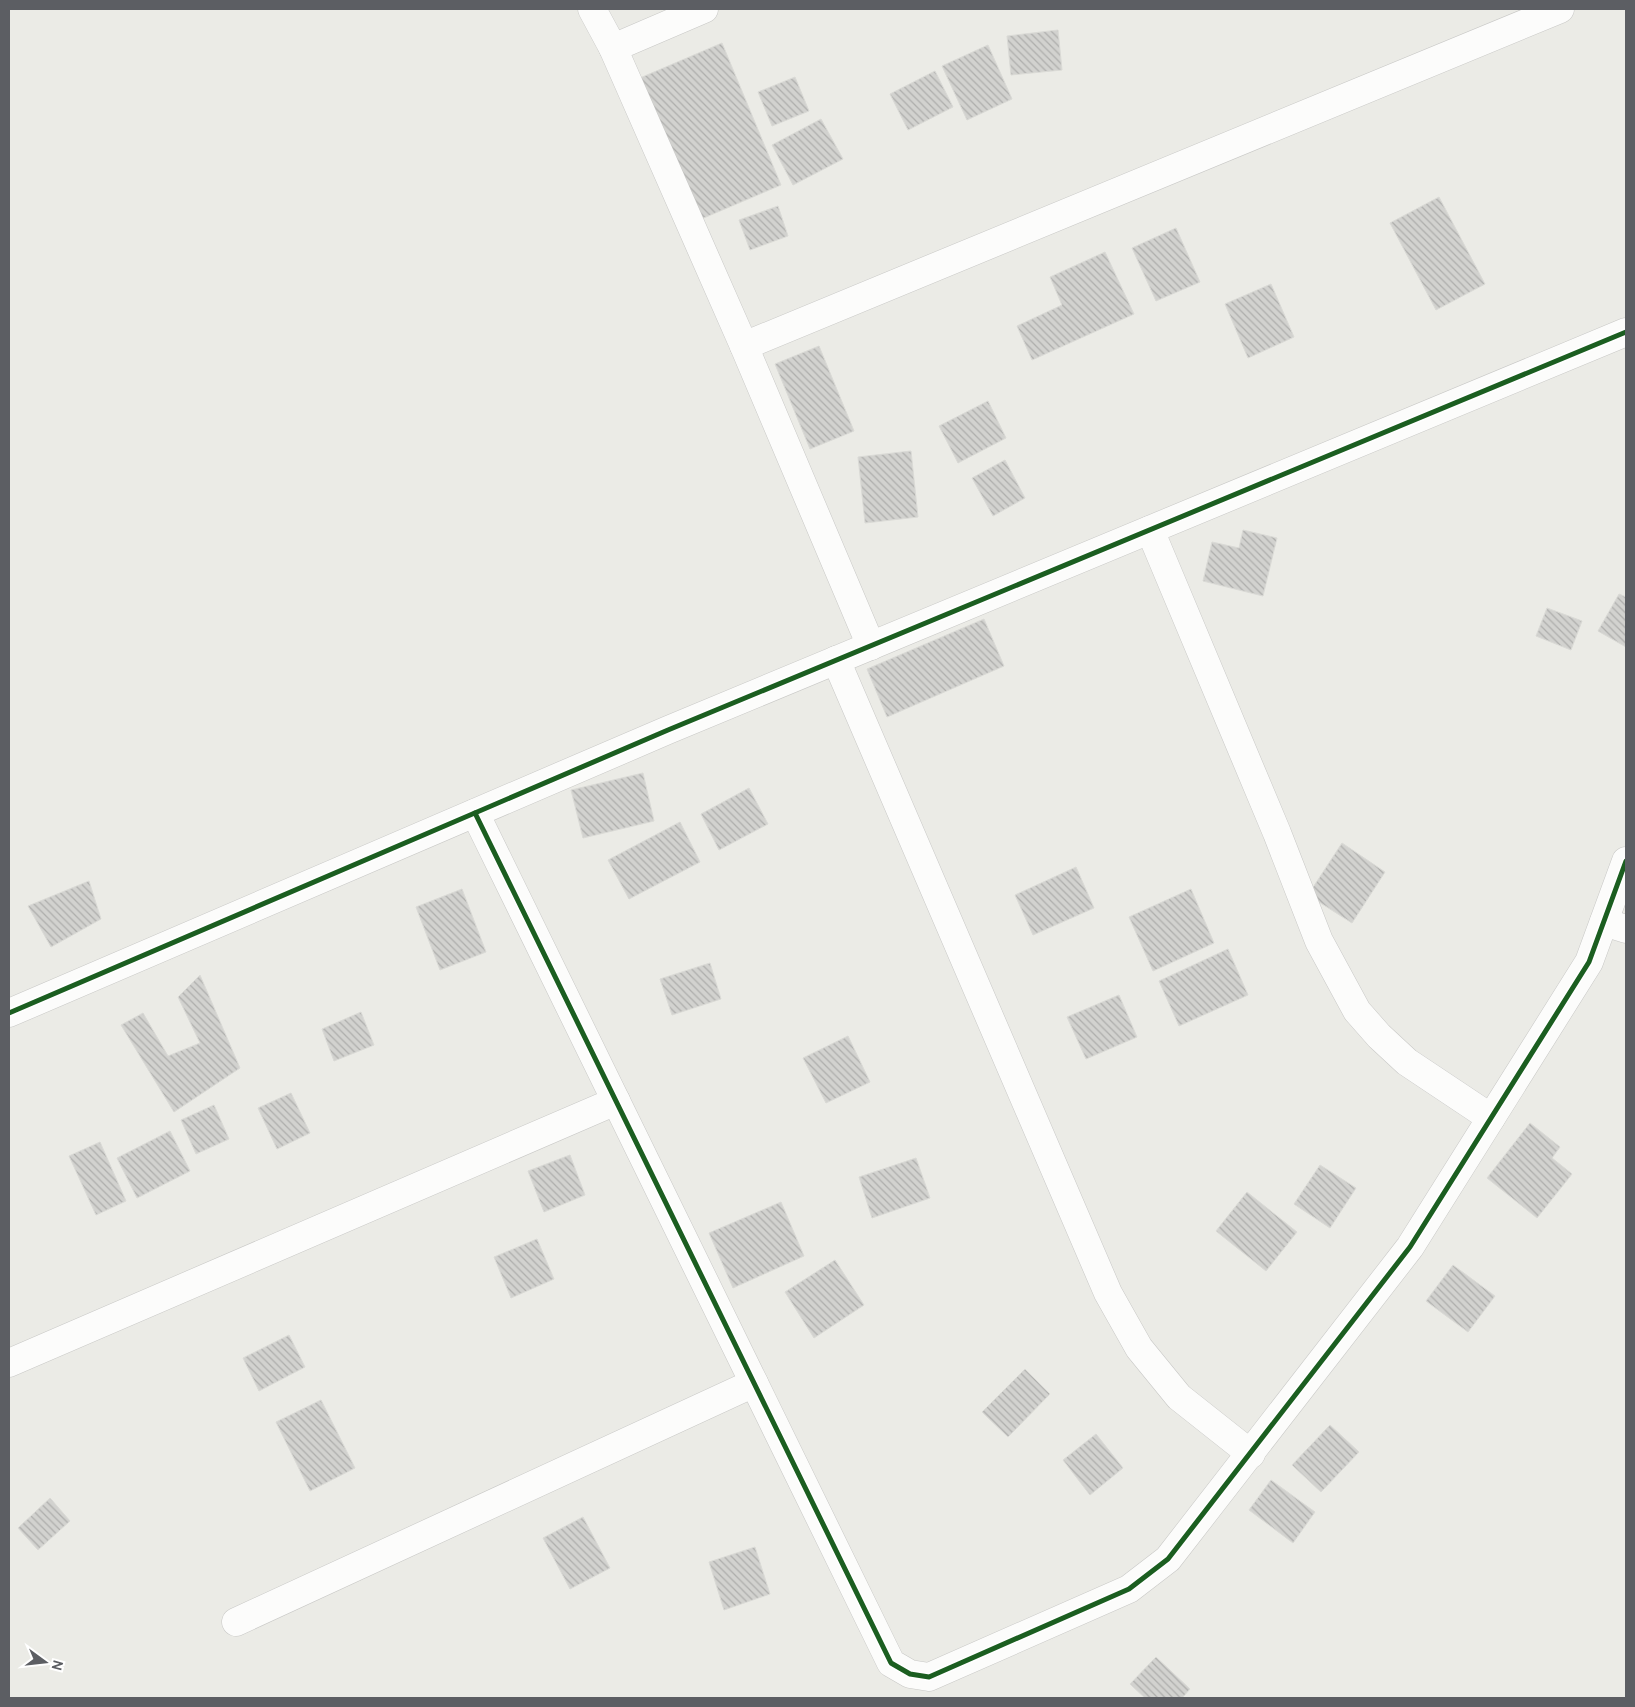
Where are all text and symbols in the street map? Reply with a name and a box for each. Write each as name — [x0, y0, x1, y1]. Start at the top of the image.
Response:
north arrow — [20, 1637, 70, 1687]
text: N — [47, 1658, 66, 1672]

